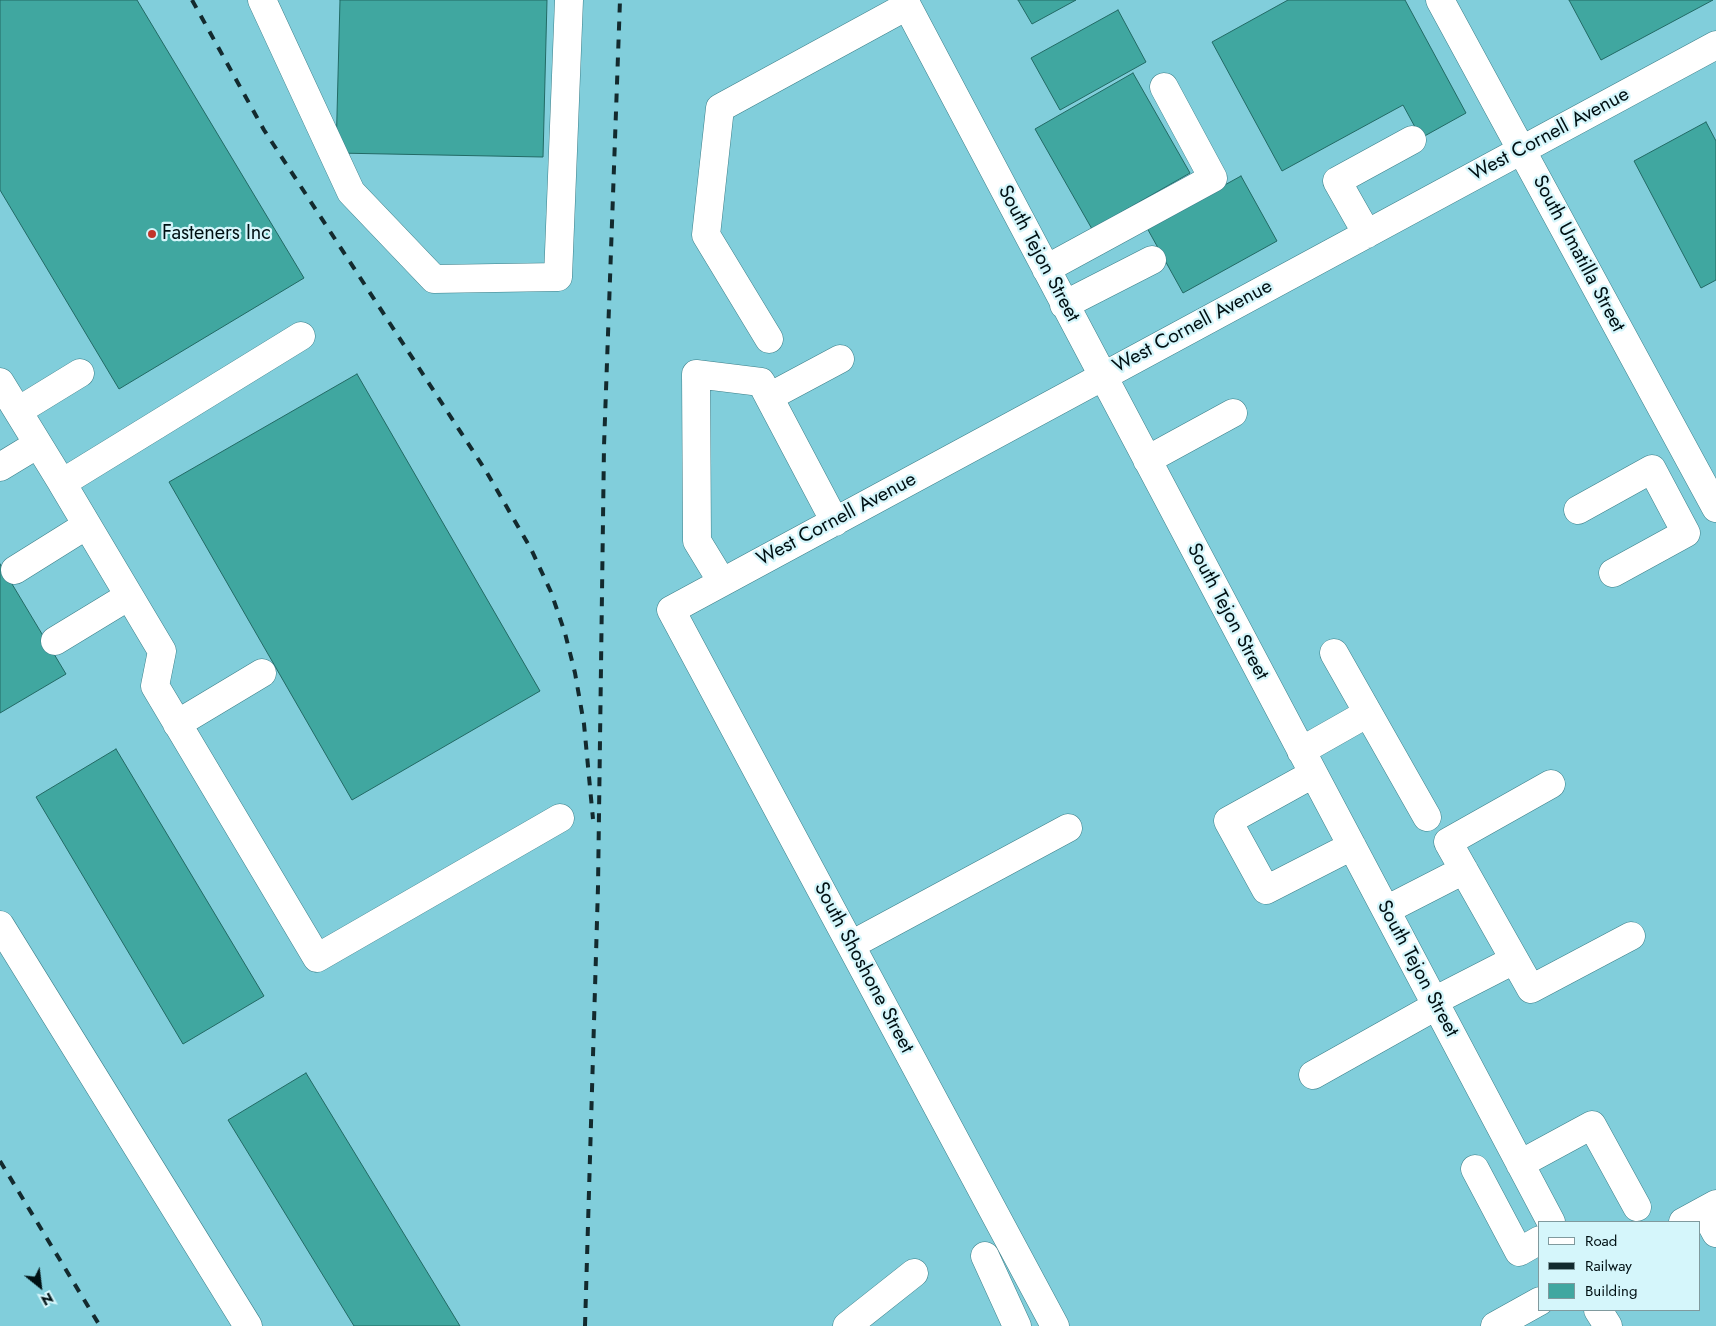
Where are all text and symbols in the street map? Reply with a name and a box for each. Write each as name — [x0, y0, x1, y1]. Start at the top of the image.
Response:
street label: West Cornell Avenue — [1466, 83, 1634, 187]
street label: South Umatilla Street — [1527, 172, 1629, 336]
street label: South Tejon Street — [992, 182, 1084, 326]
place label: Fasteners Inc — [162, 222, 271, 246]
marker: Fasteners Inc — [146, 228, 158, 240]
street label: West Cornell Avenue — [1109, 275, 1277, 379]
street label: West Cornell Avenue — [753, 468, 921, 572]
street label: South Tejon Street — [1181, 540, 1273, 684]
street label: South Shoshone Street — [808, 878, 918, 1058]
street label: South Tejon Street — [1371, 897, 1463, 1041]
legend — [1538, 1221, 1701, 1311]
text: Road — [1585, 1230, 1617, 1252]
text: Railway — [1585, 1255, 1632, 1277]
north arrow — [15, 1261, 65, 1311]
text: Building — [1585, 1280, 1637, 1302]
text: N — [38, 1288, 57, 1311]

